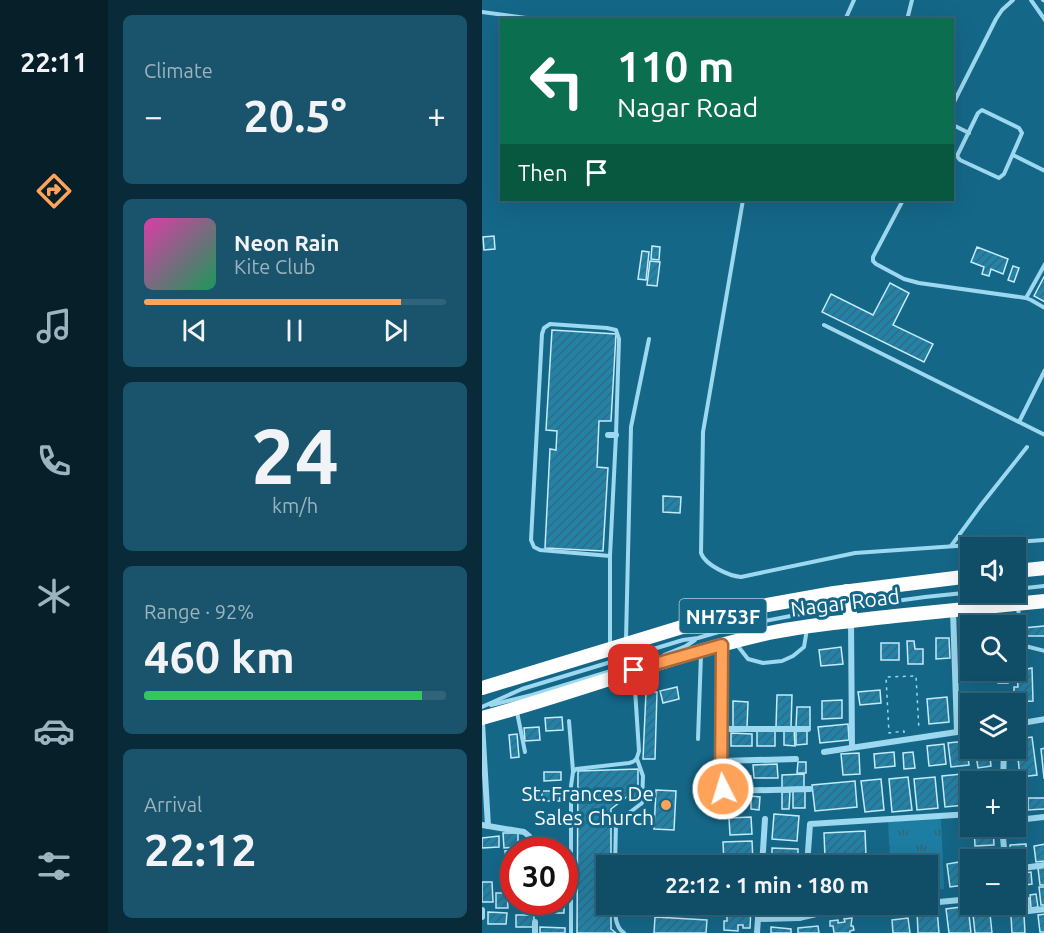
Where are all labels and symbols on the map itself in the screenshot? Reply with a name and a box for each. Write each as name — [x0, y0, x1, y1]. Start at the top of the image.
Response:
street label: Nagar Road — [789, 583, 901, 621]
road number: NH753F — [680, 599, 766, 633]
pin — [608, 644, 659, 695]
position arrow — [691, 757, 755, 821]
place label: St. Frances De Sales Church — [521, 781, 654, 829]
marker: St. Frances De Sales Church — [659, 798, 673, 812]
speed limit sign: 30 — [500, 837, 578, 915]

